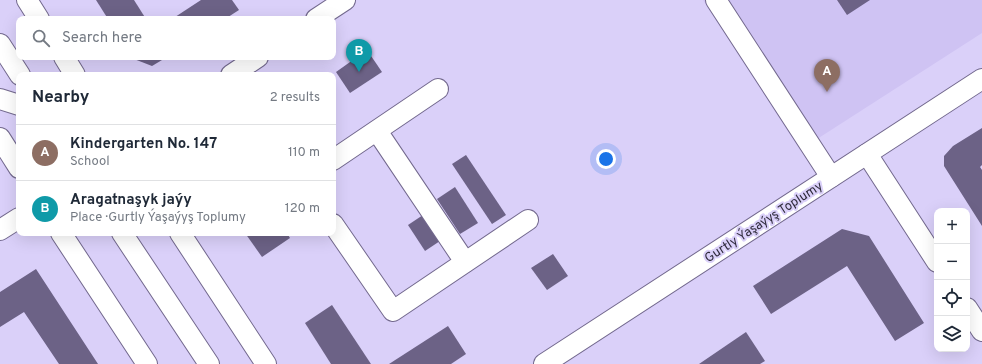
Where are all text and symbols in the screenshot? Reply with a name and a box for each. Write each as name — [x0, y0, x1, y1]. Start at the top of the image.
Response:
search box — [16, 16, 336, 60]
icon: search — [30, 27, 52, 49]
text: Search here — [62, 29, 142, 48]
pin: B — [346, 39, 372, 72]
pin: A — [814, 59, 840, 92]
text: Nearby — [32, 87, 89, 109]
text: 2 results — [270, 90, 320, 106]
text: Kindergarten No. 147 — [70, 135, 217, 154]
text: A — [40, 145, 50, 161]
text: 110 m — [288, 145, 320, 161]
your location — [596, 149, 616, 169]
text: School — [70, 154, 110, 170]
street label: Gurtly Ýaşaýyş Toplumy — [701, 177, 826, 267]
text: Aragatnaşyk jaýy — [70, 191, 192, 210]
text: B — [41, 201, 49, 217]
text: 120 m — [285, 201, 320, 217]
map controls — [934, 208, 970, 352]
button: + — [934, 208, 970, 244]
text: Place · Gurtly Ýaşaýyş Toplumy — [70, 210, 246, 226]
button: − — [934, 244, 970, 280]
button: locate — [934, 280, 970, 316]
button: layers — [934, 316, 970, 352]

